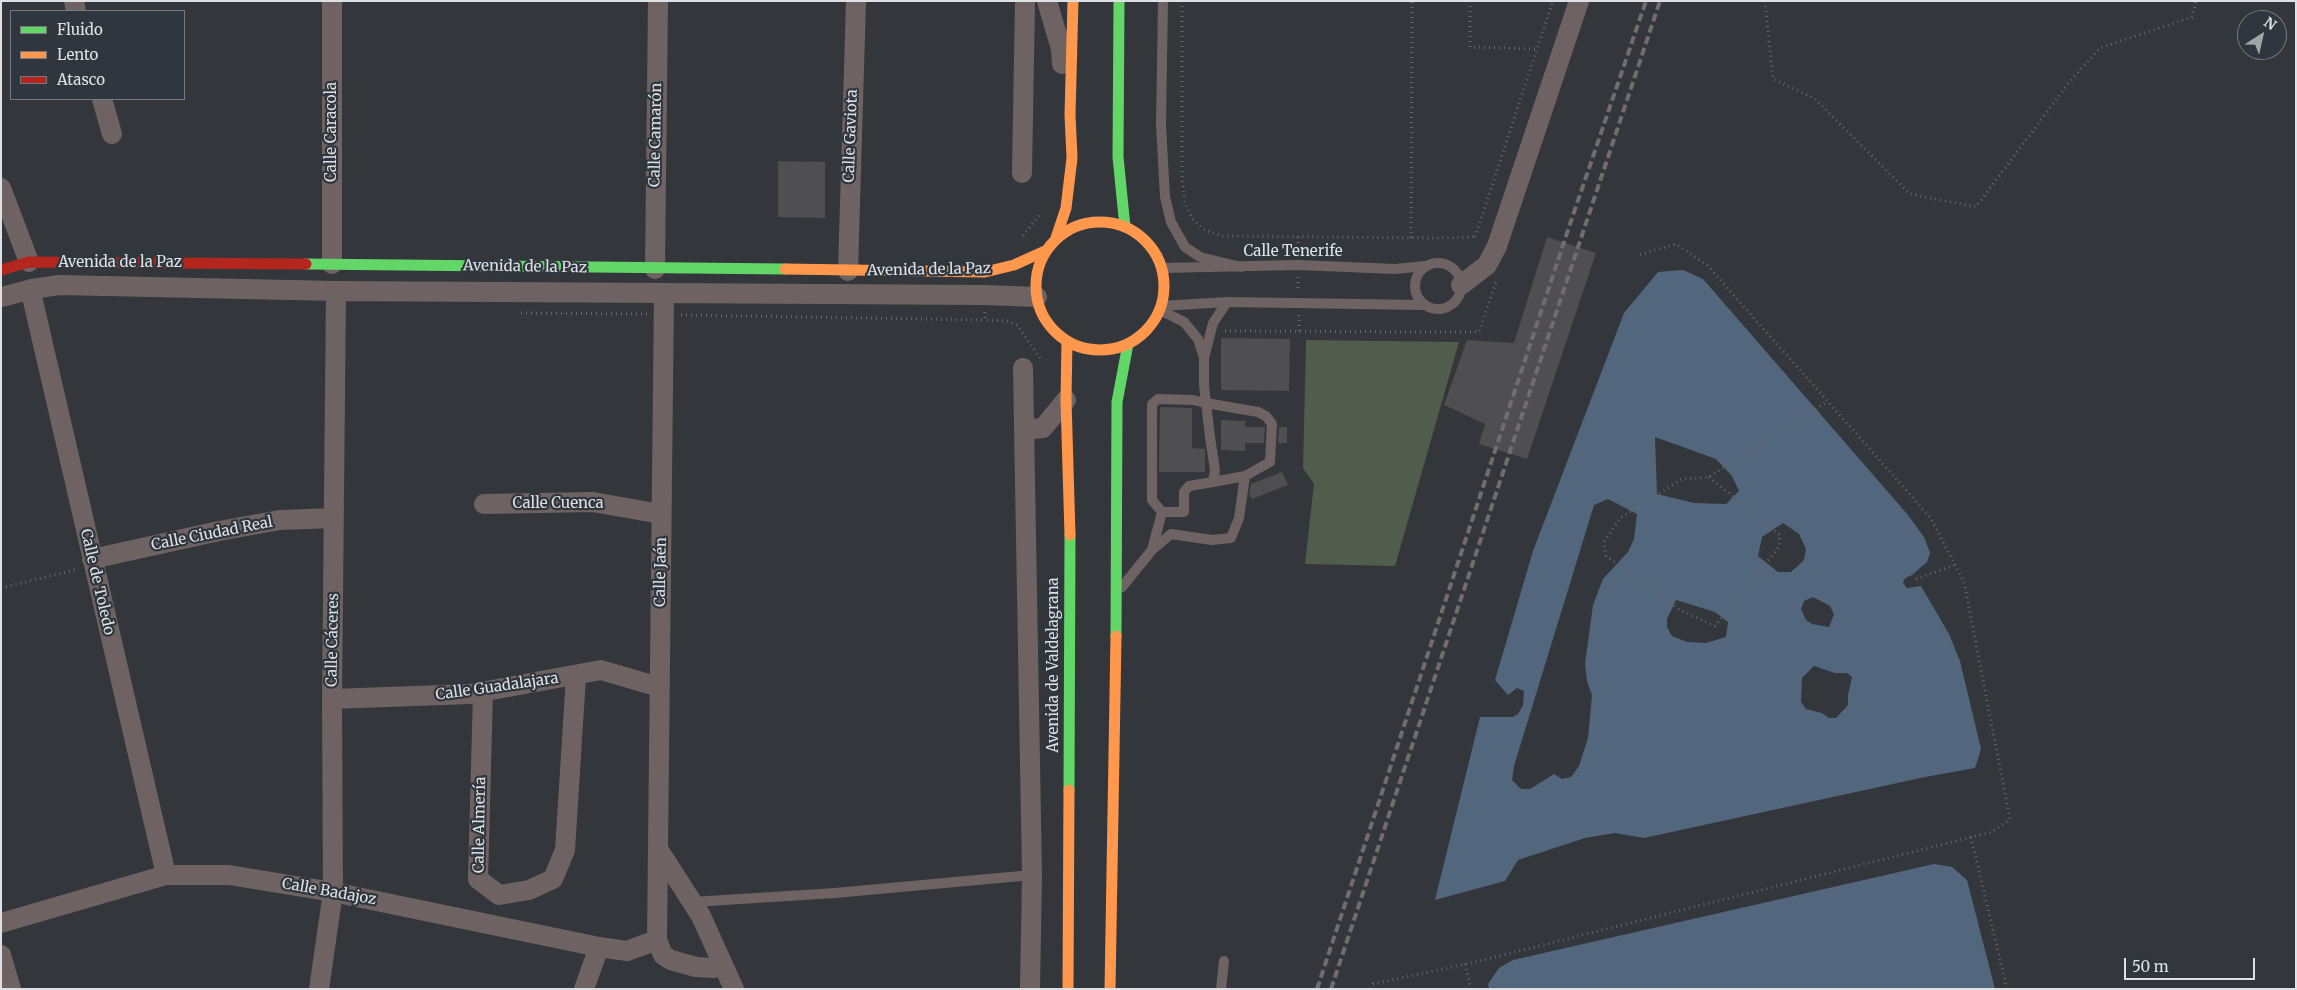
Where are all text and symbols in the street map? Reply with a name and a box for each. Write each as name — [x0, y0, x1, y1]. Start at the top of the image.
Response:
legend — [10, 10, 185, 100]
north arrow — [2237, 10, 2287, 60]
text: N — [2260, 13, 2280, 34]
text: Fluido — [57, 20, 103, 39]
text: Lento — [57, 45, 98, 64]
text: Atasco — [57, 70, 105, 89]
street label: Calle Caracola — [323, 82, 341, 182]
street label: Calle Camarón — [646, 83, 666, 187]
street label: Calle Gaviota — [840, 89, 862, 183]
street label: Calle Tenerife — [1243, 243, 1343, 261]
street label: Avenida de la Paz — [58, 254, 182, 272]
street label: Avenida de la Paz — [463, 257, 587, 277]
street label: Avenida de la Paz — [867, 260, 991, 280]
street label: Calle Cuenca — [513, 495, 603, 513]
street label: Calle Ciudad Real — [150, 513, 274, 555]
street label: Calle de Toledo — [76, 527, 118, 637]
street label: Calle Jaén — [651, 537, 671, 607]
street label: Avenida de Valdelagrana — [1045, 577, 1063, 753]
street label: Calle Cáceres — [323, 593, 343, 687]
street label: Calle Guadalajara — [434, 669, 560, 705]
street label: Calle Almería — [470, 777, 490, 873]
street label: Calle Badajoz — [280, 875, 378, 909]
scale bar — [2127, 948, 2258, 980]
text: 50 m — [2132, 957, 2169, 976]

